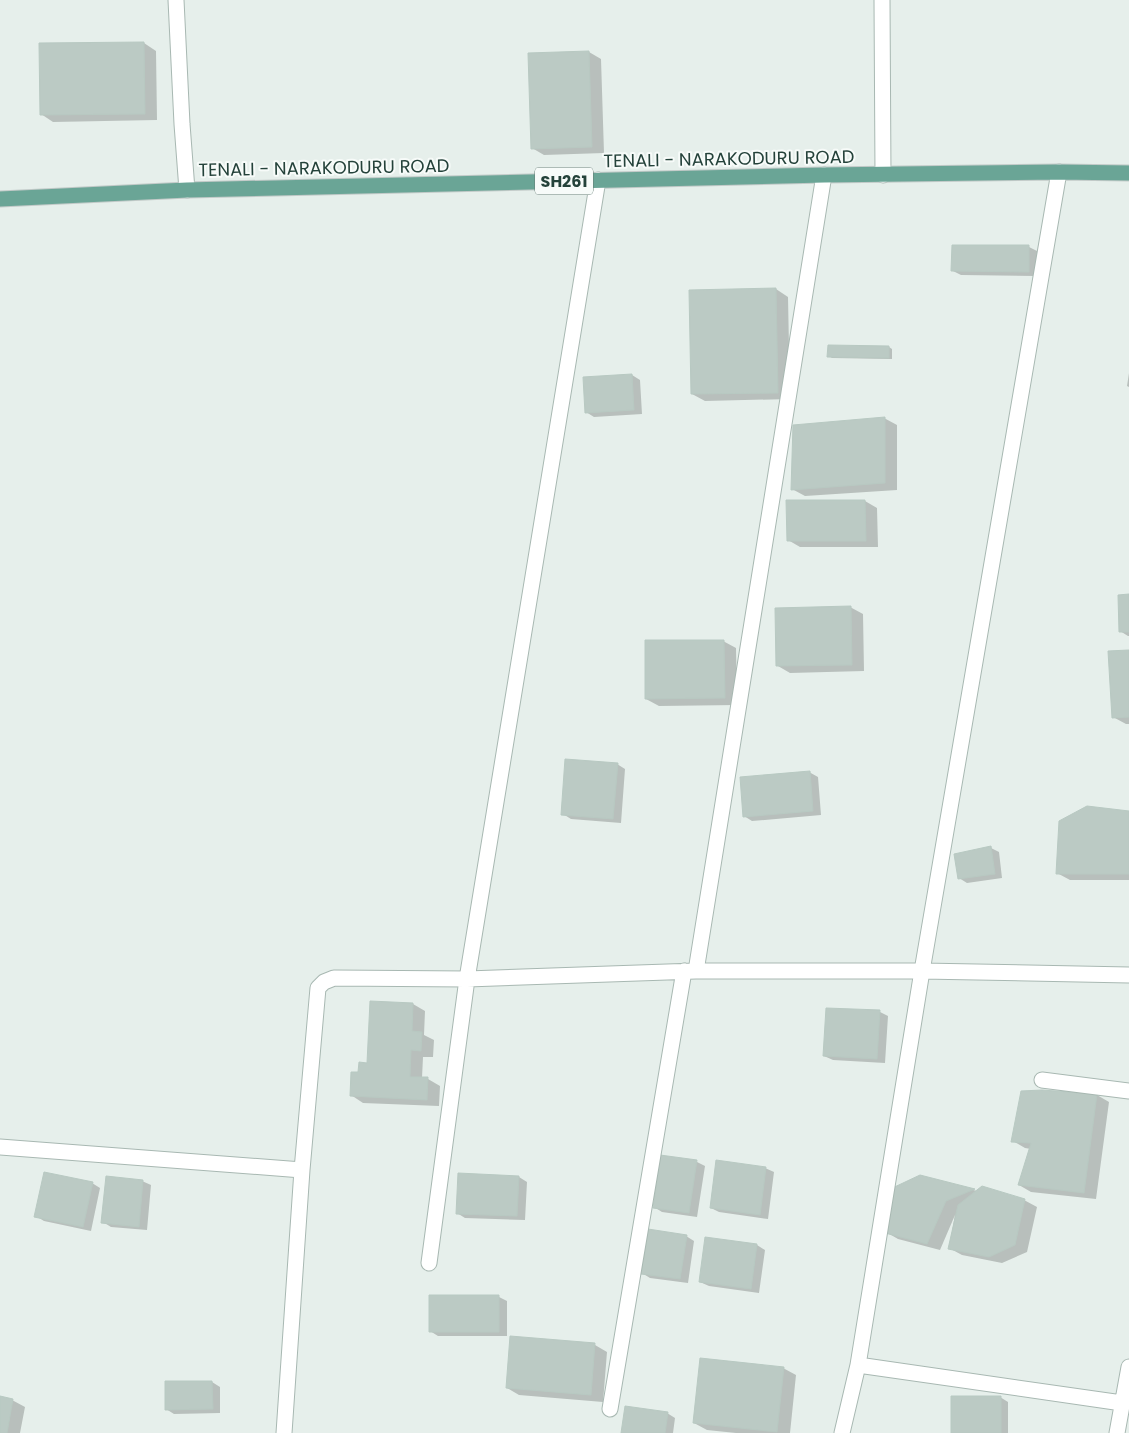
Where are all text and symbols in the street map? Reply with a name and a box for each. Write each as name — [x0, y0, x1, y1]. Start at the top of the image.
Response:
street label: TENALI - NARAKODURU ROAD — [603, 144, 855, 173]
street label: TENALI - NARAKODURU ROAD — [198, 153, 450, 182]
road number: SH261 — [535, 168, 593, 195]

